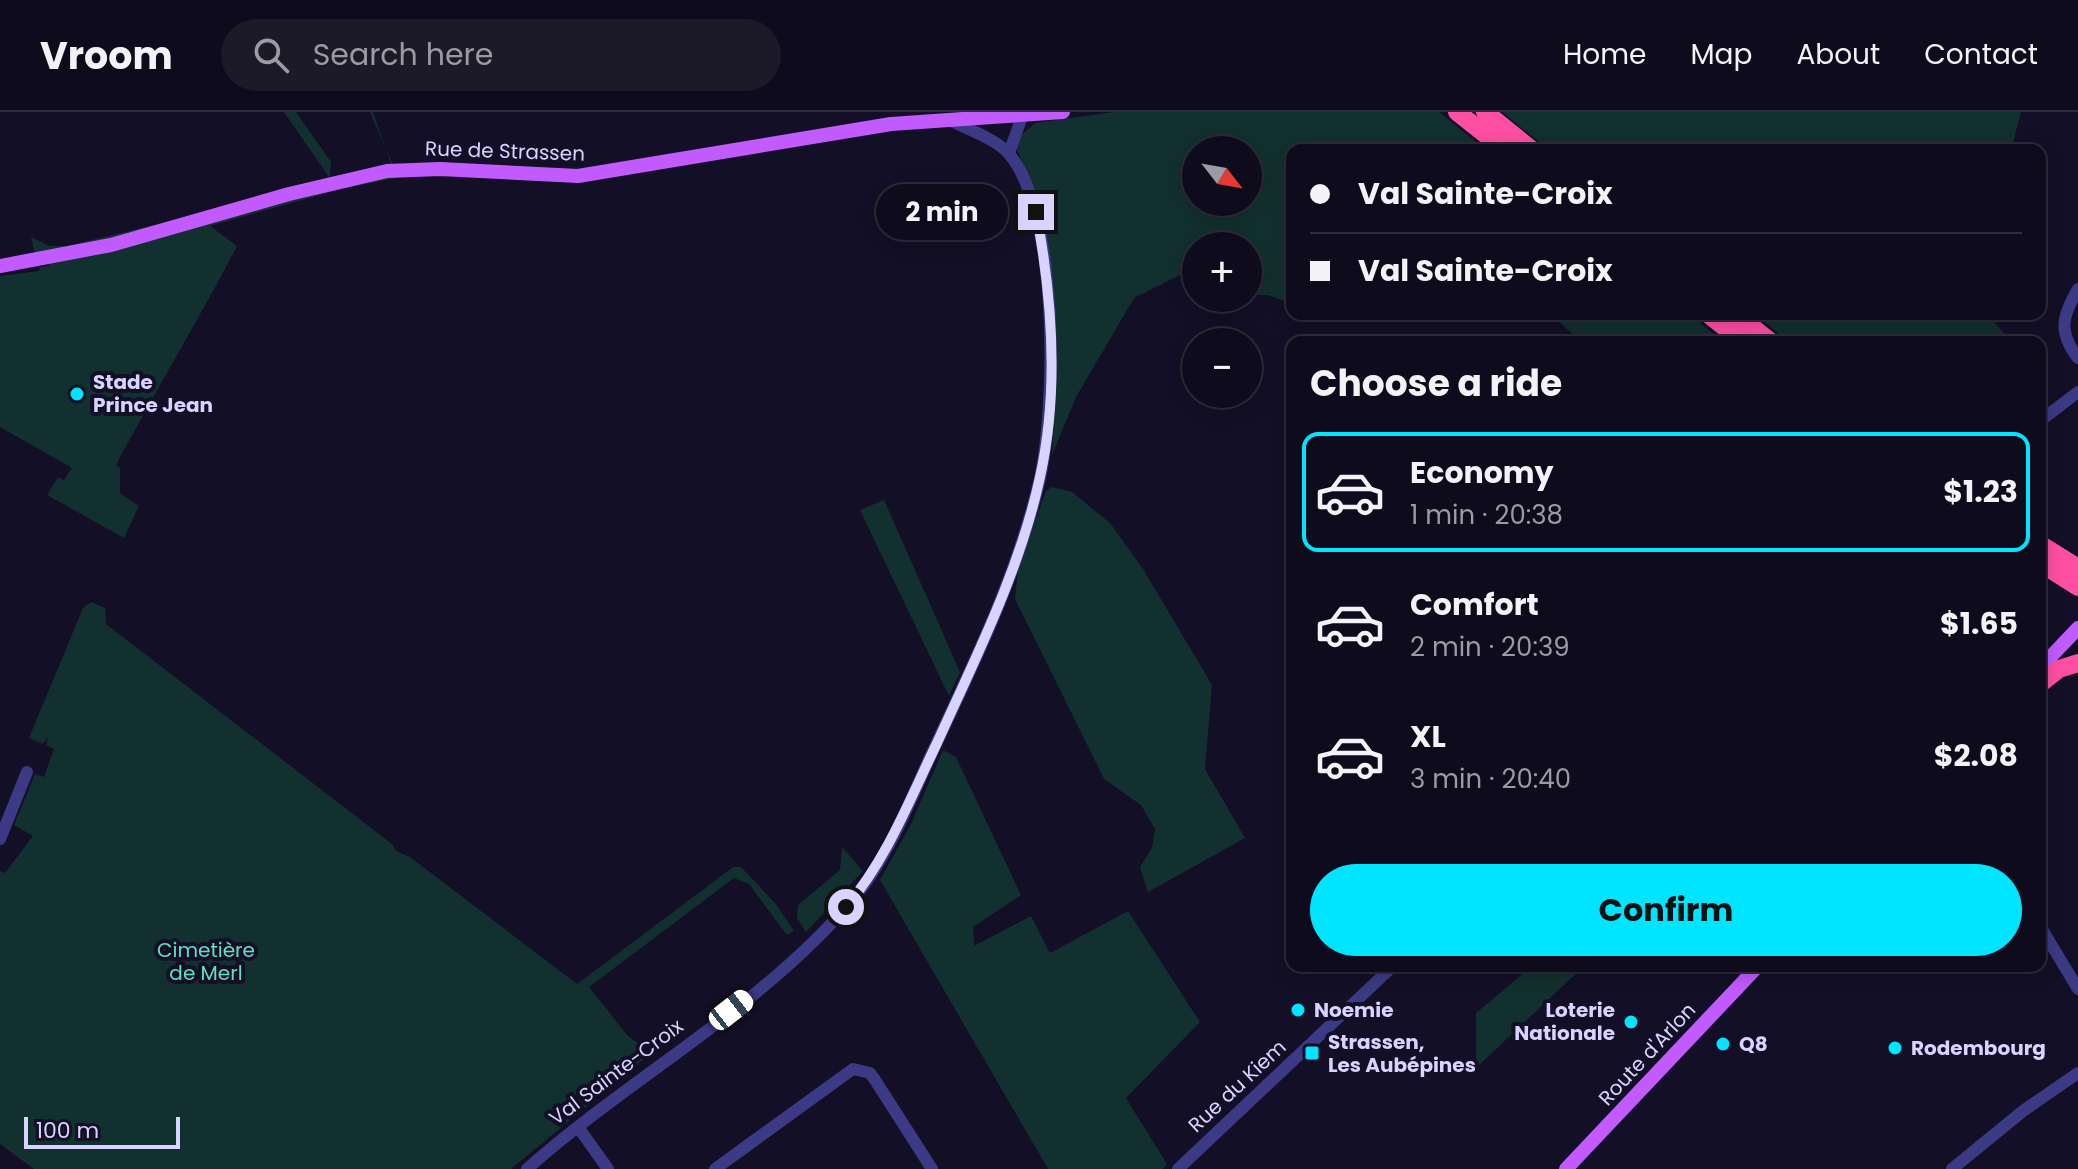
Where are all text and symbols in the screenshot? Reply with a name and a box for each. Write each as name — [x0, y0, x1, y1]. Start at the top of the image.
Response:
search box — [221, 19, 781, 91]
text: Vroom — [40, 29, 173, 82]
icon: search — [249, 33, 293, 77]
text: Search here — [313, 33, 493, 76]
text: Home — [1563, 35, 1646, 74]
text: Map — [1690, 35, 1752, 74]
text: About — [1796, 35, 1880, 74]
text: Contact — [1924, 35, 2038, 74]
street label: Rue de Strassen — [425, 134, 585, 168]
north arrow — [1182, 136, 1262, 216]
map controls — [1182, 136, 1262, 408]
text: Val Sainte-Croix — [1358, 172, 1613, 215]
callout: 2 min — [876, 184, 1008, 240]
text: 2 min — [905, 194, 979, 230]
route end — [1018, 194, 1054, 230]
button: + — [1182, 232, 1262, 312]
text: Val Sainte-Croix — [1358, 249, 1613, 292]
button: − — [1182, 328, 1262, 408]
text: Choose a ride — [1310, 358, 1562, 409]
place label: Stade Prince Jean — [93, 368, 213, 419]
marker: Stade Prince Jean — [68, 385, 86, 403]
text: Economy — [1410, 451, 1554, 494]
icon: car — [1314, 456, 1386, 528]
text: $1.23 — [1943, 470, 2018, 513]
text: 1 min · 20:38 — [1410, 497, 1563, 533]
text: Comfort — [1410, 583, 1539, 626]
icon: car — [1314, 588, 1386, 660]
text: $1.65 — [1940, 602, 2018, 645]
text: 2 min · 20:39 — [1410, 629, 1570, 665]
text: XL — [1410, 715, 1446, 758]
icon: car — [1314, 720, 1386, 792]
text: $2.08 — [1934, 734, 2018, 777]
text: 3 min · 20:40 — [1410, 761, 1571, 797]
button: Confirm — [1310, 864, 2022, 956]
route start — [828, 889, 864, 925]
park label: Cimetière de Merl — [157, 936, 255, 987]
car — [705, 986, 757, 1034]
place label: Noemie — [1314, 996, 1394, 1024]
place label: Loterie Nationale — [1514, 996, 1615, 1047]
street label: Route d'Arlon — [1592, 997, 1702, 1111]
marker: Noemie — [1289, 1001, 1307, 1019]
street label: Val Sainte-Croix — [543, 1012, 689, 1132]
marker: Loterie Nationale — [1622, 1013, 1640, 1031]
place label: Strassen, Les Aubépines — [1328, 1028, 1476, 1079]
place label: Q8 — [1739, 1030, 1768, 1058]
street label: Rue du Kiem — [1182, 1033, 1292, 1139]
place label: Rodembourg — [1911, 1034, 2046, 1062]
marker: Q8 — [1714, 1035, 1732, 1053]
marker: Rodembourg — [1886, 1039, 1904, 1057]
marker: Strassen, Les Aubépines — [1303, 1044, 1321, 1062]
scale bar — [24, 1113, 180, 1149]
text: 100 m — [36, 1115, 99, 1146]

